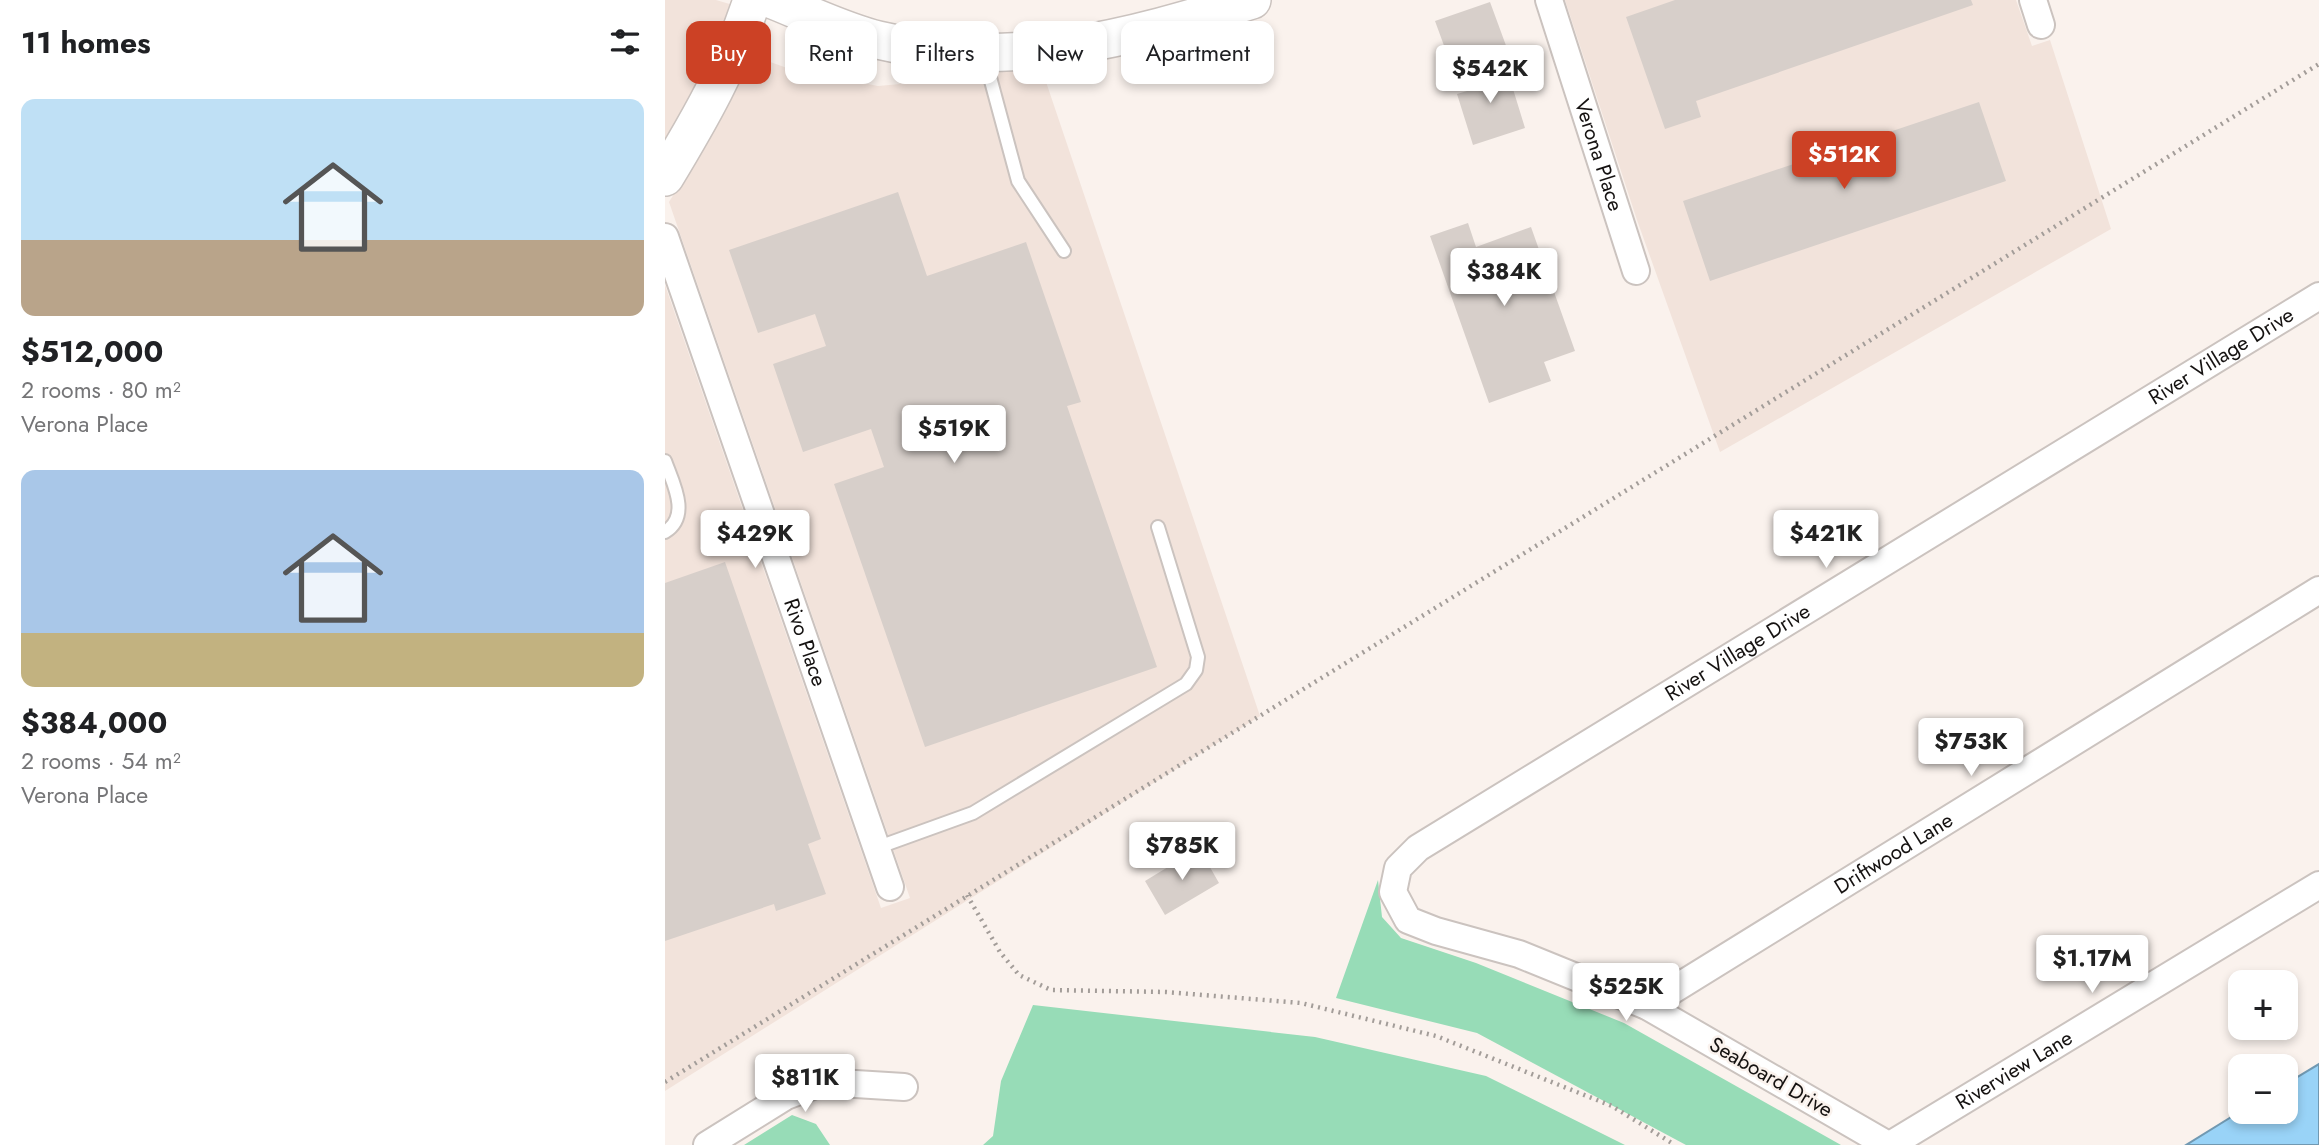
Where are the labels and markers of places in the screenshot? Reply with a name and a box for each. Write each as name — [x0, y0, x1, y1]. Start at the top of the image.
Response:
pin: $542K — [1441, 46, 1539, 105]
pin: $512K — [1795, 132, 1893, 191]
pin: $384K — [1455, 248, 1553, 308]
pin: $519K — [905, 406, 1003, 465]
pin: $429K — [706, 510, 804, 570]
pin: $421K — [1777, 510, 1875, 570]
pin: $753K — [1922, 718, 2020, 778]
pin: $785K — [1133, 822, 1231, 882]
pin: $1.17M — [2035, 936, 2149, 995]
pin: $525K — [1577, 964, 1675, 1023]
pin: $811K — [756, 1054, 854, 1114]

